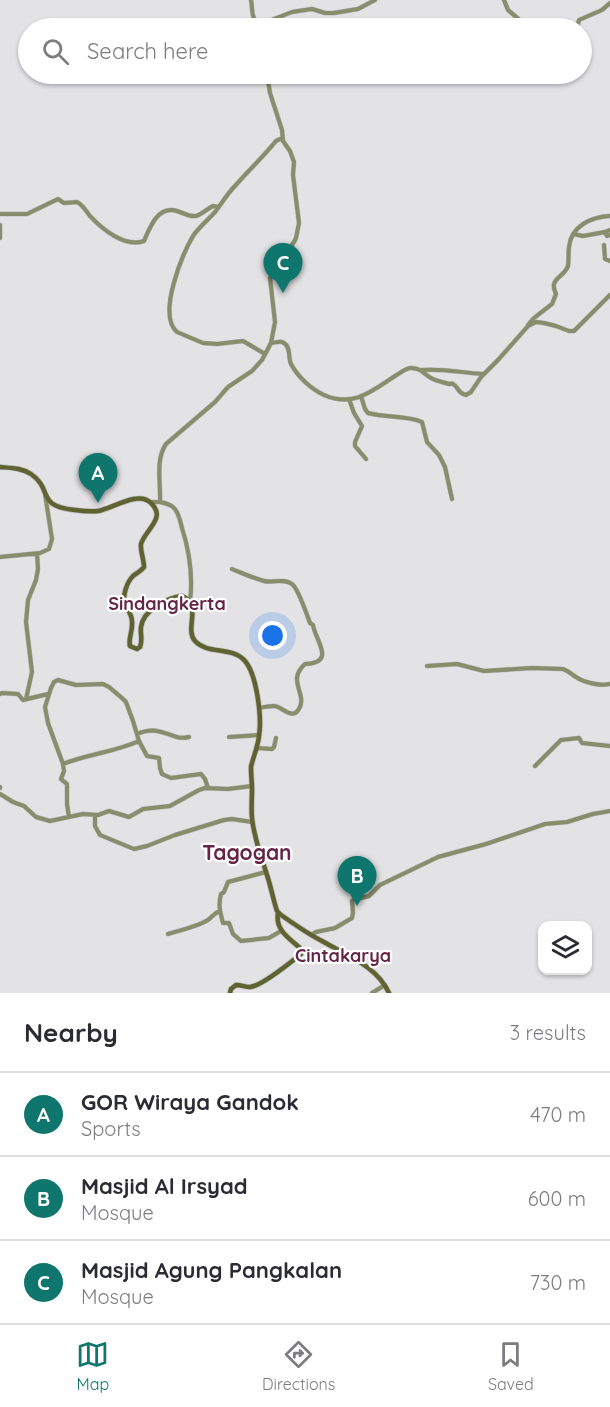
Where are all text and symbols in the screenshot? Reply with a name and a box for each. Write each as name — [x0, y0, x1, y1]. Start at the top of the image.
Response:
search box — [18, 18, 592, 84]
icon: search — [39, 35, 72, 68]
text: Search here — [87, 37, 208, 65]
pin: C — [264, 244, 302, 293]
pin: A — [78, 454, 118, 503]
district label: Sindangkerta — [108, 592, 226, 615]
your location — [258, 621, 287, 650]
district label: Tagogan — [202, 839, 292, 865]
pin: B — [338, 856, 376, 906]
map controls — [538, 921, 592, 975]
button: layers — [538, 921, 592, 975]
district label: Cintakarya — [295, 944, 391, 967]
text: Nearby — [24, 1016, 118, 1049]
text: 3 results — [510, 1020, 586, 1045]
text: GOR Wiraya Gandok — [81, 1088, 299, 1116]
text: A — [37, 1102, 50, 1127]
text: 470 m — [530, 1102, 586, 1127]
text: Sports — [81, 1116, 141, 1141]
text: Masjid Al Irsyad — [81, 1172, 248, 1200]
text: B — [37, 1186, 50, 1211]
text: 600 m — [528, 1186, 586, 1211]
text: Mosque — [81, 1200, 154, 1225]
text: Masjid Agung Pangkalan — [81, 1256, 342, 1284]
text: C — [37, 1270, 50, 1295]
text: 730 m — [530, 1270, 586, 1295]
text: Mosque — [81, 1284, 154, 1309]
tab: Map — [76, 1338, 109, 1394]
tab: Directions — [262, 1338, 335, 1394]
tab: Saved — [488, 1338, 534, 1394]

